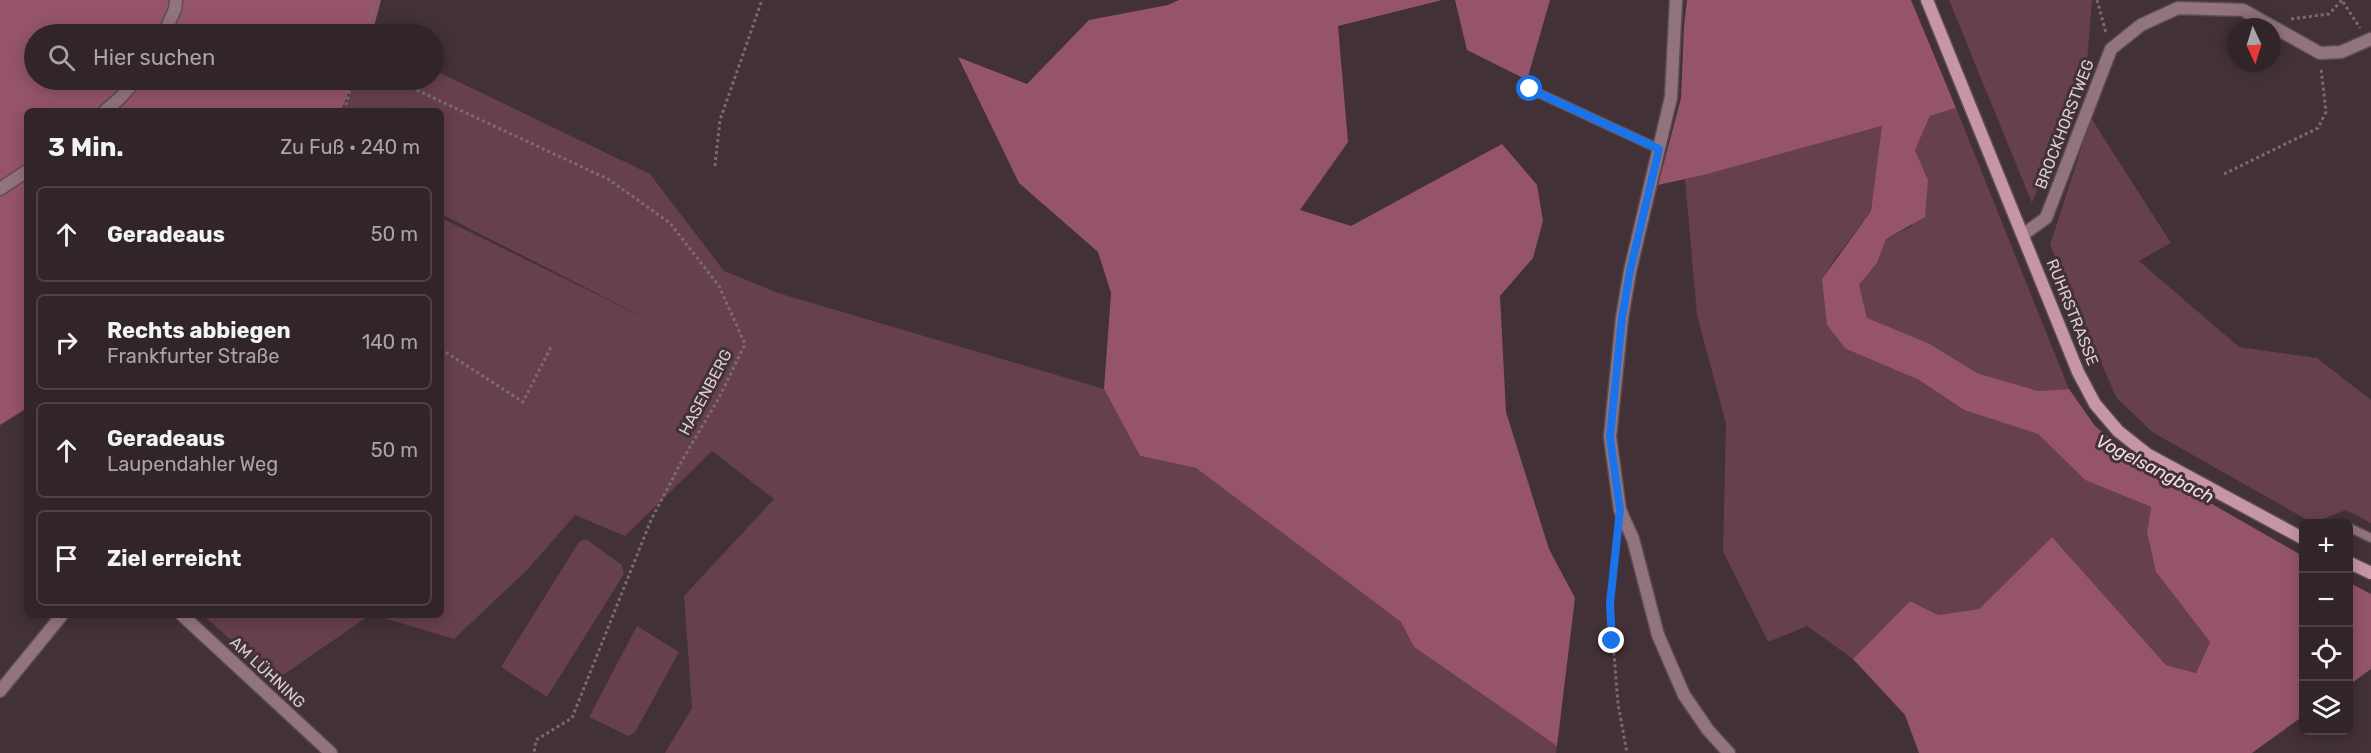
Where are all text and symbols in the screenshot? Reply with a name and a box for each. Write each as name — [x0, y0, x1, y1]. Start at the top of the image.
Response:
north arrow — [2227, 18, 2281, 72]
search box — [24, 24, 444, 90]
icon: search — [45, 41, 78, 74]
text: Hier suchen — [93, 44, 215, 71]
street label: BROCKHORSTWEG — [2031, 57, 2098, 192]
route start — [1516, 75, 1542, 101]
text: 3 Min. — [48, 132, 124, 163]
text: Zu Fuß · 240 m — [280, 135, 420, 159]
icon: ahead — [50, 218, 83, 251]
text: Geradeaus — [107, 221, 225, 248]
text: 50 m — [371, 222, 418, 246]
street label: RUHRSTRASSE — [2042, 256, 2103, 368]
text: Rechts abbiegen — [107, 317, 291, 344]
icon: right — [50, 326, 83, 359]
text: 140 m — [362, 330, 418, 354]
text: Frankfurter Straße — [107, 344, 279, 368]
street label: HASENBERG — [675, 346, 736, 438]
text: Geradeaus — [107, 425, 225, 452]
water label: Vogelsangbach — [2092, 430, 2218, 508]
icon: ahead — [50, 434, 83, 467]
text: 50 m — [371, 438, 418, 462]
text: Laupendahler Weg — [107, 452, 278, 476]
map controls — [2299, 519, 2353, 735]
button: + — [2299, 519, 2353, 573]
icon: arrive — [50, 542, 83, 575]
text: Ziel erreicht — [107, 545, 241, 572]
button: − — [2299, 573, 2353, 627]
route end — [1598, 627, 1624, 653]
button: locate — [2299, 627, 2353, 681]
street label: AM LÜHNING — [226, 633, 309, 712]
button: layers — [2299, 681, 2353, 735]

